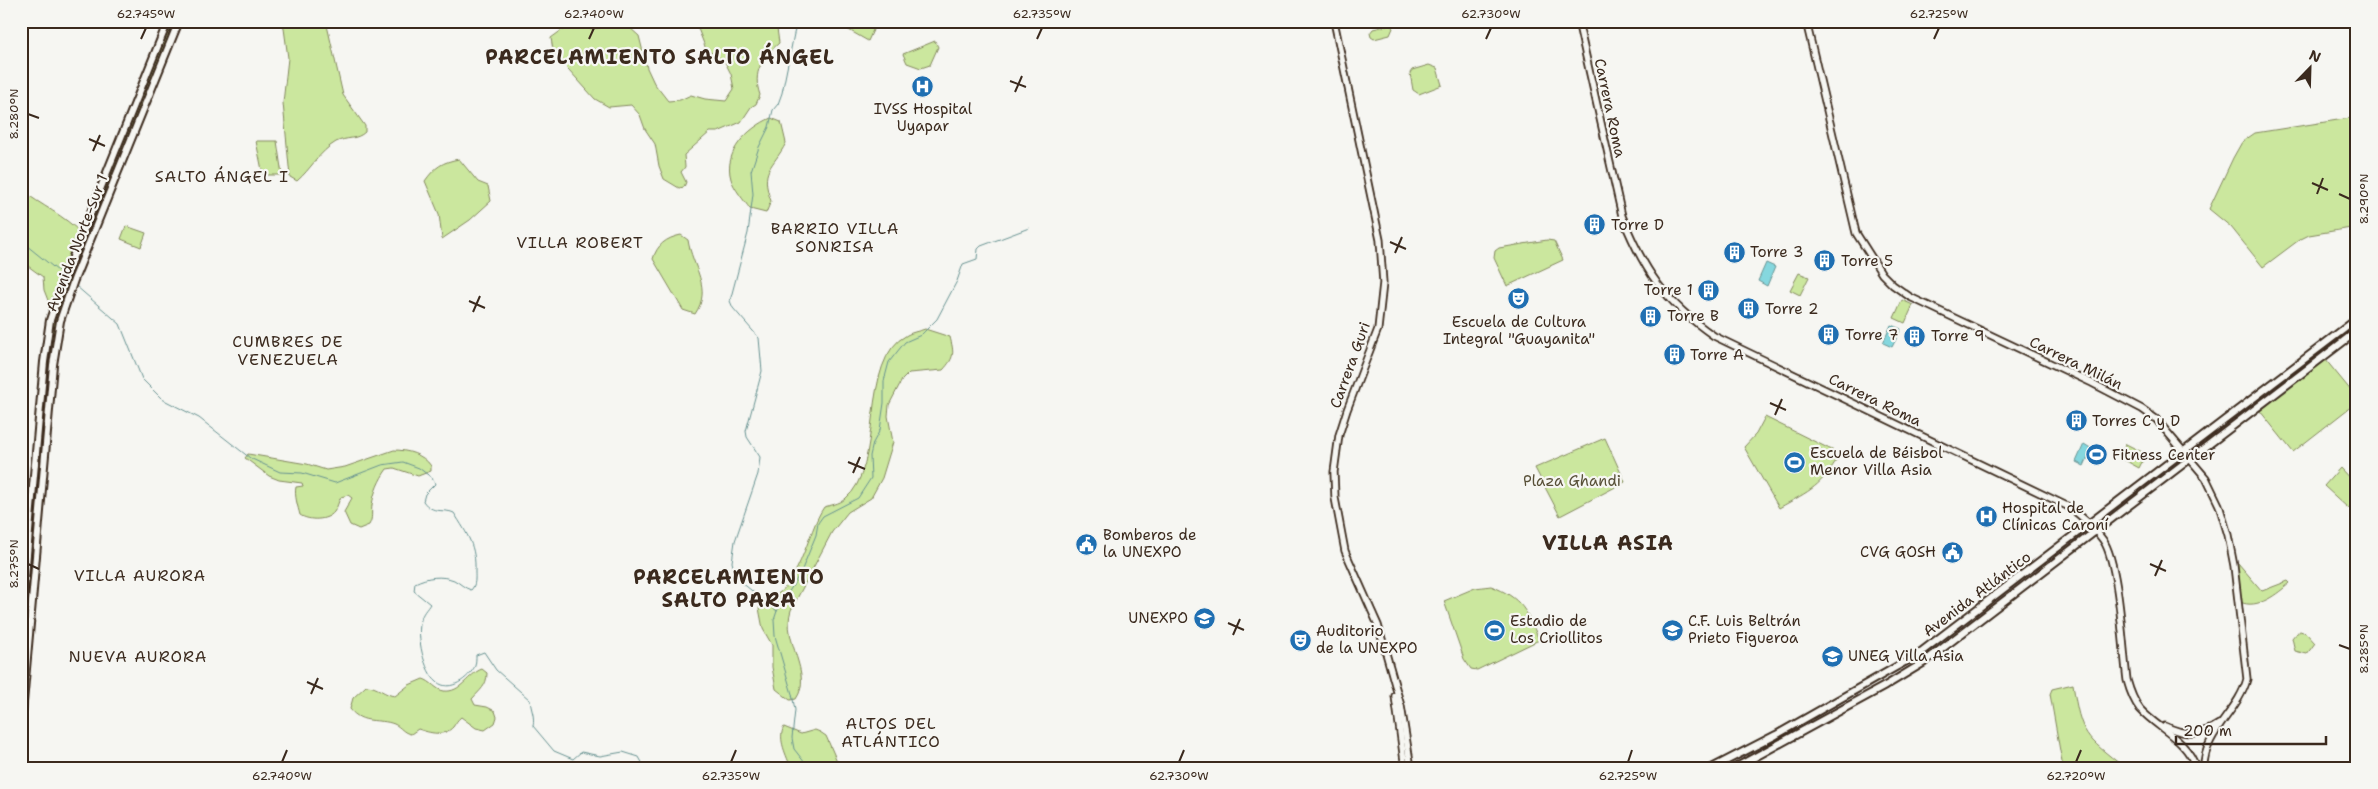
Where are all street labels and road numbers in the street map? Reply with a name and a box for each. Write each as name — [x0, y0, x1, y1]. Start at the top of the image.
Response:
street label: Carrera Roma — [1590, 57, 1630, 160]
street label: Avenida Norte-Sur 1 — [42, 171, 112, 315]
street label: Carrera Guri — [1325, 319, 1375, 411]
street label: Carrera Milán — [2026, 332, 2126, 394]
street label: Carrera Roma — [1825, 369, 1925, 431]
street label: Avenida Atlántico — [1919, 547, 2035, 641]

